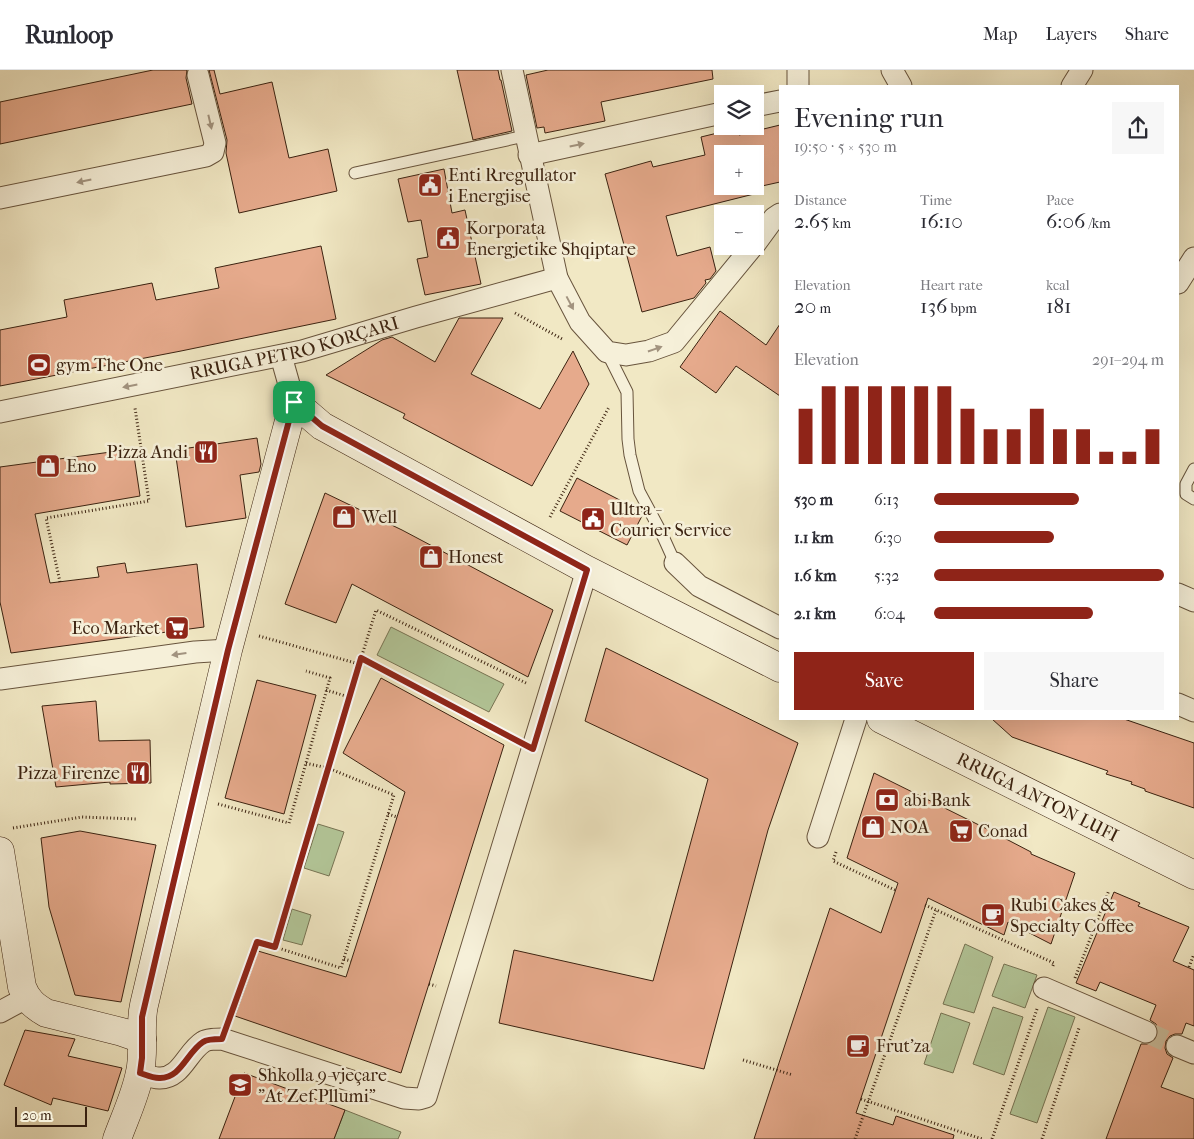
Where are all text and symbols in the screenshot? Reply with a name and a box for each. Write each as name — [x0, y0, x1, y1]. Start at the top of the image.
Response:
text: Runloop — [25, 21, 113, 49]
text: Map — [983, 24, 1017, 45]
text: Layers — [1045, 24, 1097, 45]
text: Share — [1125, 24, 1169, 45]
map controls — [714, 85, 764, 255]
button: layers — [714, 85, 764, 135]
text: Evening run — [794, 101, 944, 134]
button: share — [1112, 102, 1164, 154]
one-way arrow — [206, 115, 214, 130]
text: 19:50 · 5 × 530 m — [794, 137, 897, 156]
one-way arrow — [569, 141, 585, 149]
button: + — [714, 145, 764, 195]
place label: Enti Rregullator i Energjise — [448, 165, 576, 207]
public building icon: Enti Rregullator i Energjise — [417, 172, 443, 198]
one-way arrow — [76, 177, 92, 185]
text: Distance — [794, 192, 847, 209]
text: Time — [920, 192, 952, 209]
text: Pace — [1046, 192, 1074, 209]
button: − — [714, 205, 764, 255]
text: 2.65 — [794, 209, 829, 233]
text: 16:10 — [920, 209, 963, 233]
text: 6:06 — [1046, 209, 1085, 233]
text: km — [829, 215, 851, 232]
text: /km — [1085, 215, 1111, 232]
place label: Korporata Energjetike Shqiptare — [466, 218, 636, 260]
public building icon: Korporata Energjetike Shqiptare — [435, 225, 461, 251]
text: Elevation — [794, 277, 851, 294]
text: Heart rate — [920, 277, 983, 294]
text: kcal — [1046, 277, 1070, 294]
text: 20 — [794, 294, 816, 318]
text: 136 — [920, 294, 947, 318]
text: 181 — [1046, 294, 1072, 318]
one-way arrow — [566, 296, 574, 311]
text: m — [816, 300, 831, 317]
text: bpm — [947, 300, 977, 317]
street label: RRUGA PETRO KORÇARI — [188, 312, 401, 384]
one-way arrow — [648, 345, 663, 353]
text: Elevation — [794, 350, 859, 369]
text: 291–294 m — [1092, 350, 1164, 369]
sports icon: gym The One — [26, 352, 52, 378]
place label: gym The One — [56, 355, 163, 376]
pin — [273, 381, 315, 423]
one-way arrow — [121, 382, 137, 390]
icon: arrive — [280, 388, 308, 416]
restaurant icon: Pizza Andi — [193, 439, 219, 465]
place label: Pizza Andi — [107, 442, 189, 463]
shop icon: Eno — [35, 453, 61, 479]
place label: Eno — [66, 456, 96, 477]
text: 530 m — [794, 490, 833, 509]
text: 6:13 — [874, 490, 899, 509]
place label: Ultra - Courier Service — [610, 499, 732, 541]
shop icon: Well — [331, 504, 357, 530]
public building icon: Ultra - Courier Service — [580, 506, 606, 532]
place label: Well — [361, 507, 397, 528]
text: 1.1 km — [794, 528, 833, 547]
text: 6:30 — [874, 528, 902, 547]
shop icon: Honest — [418, 544, 444, 570]
place label: Honest — [448, 547, 504, 568]
text: 1.6 km — [794, 566, 836, 585]
text: 5:32 — [874, 566, 900, 585]
text: 2.1 km — [794, 604, 836, 623]
text: 6:04 — [874, 604, 905, 623]
supermarket icon: Eco Market — [164, 615, 190, 641]
place label: Eco Market — [71, 618, 161, 639]
one-way arrow — [171, 650, 187, 658]
button: Save — [794, 652, 974, 710]
button: Share — [984, 652, 1164, 710]
street label: RRUGA ANTON LUFI — [953, 748, 1122, 846]
restaurant icon: Pizza Firenze — [125, 760, 151, 786]
place label: Pizza Firenze — [17, 763, 120, 784]
bank icon: abi Bank — [874, 787, 900, 813]
place label: abi Bank — [904, 790, 971, 811]
shop icon: NOA — [860, 814, 886, 840]
place label: NOA — [890, 817, 929, 838]
supermarket icon: Conad — [948, 818, 974, 844]
place label: Conad — [978, 821, 1028, 842]
place label: Rubi Cakes & Specialty Coffee — [1010, 895, 1134, 937]
cafe icon: Rubi Cakes & Specialty Coffee — [980, 902, 1006, 928]
cafe icon: Frut'za — [845, 1033, 871, 1059]
place label: Frut'za — [876, 1036, 931, 1057]
place label: Shkolla 9-vjeçare "At Zef Pllumi" — [258, 1065, 387, 1107]
school or university icon: Shkolla 9-vjeçare "At Zef Pllumi" — [227, 1072, 253, 1098]
scale bar — [15, 1104, 88, 1127]
text: 20 m — [22, 1107, 52, 1124]

